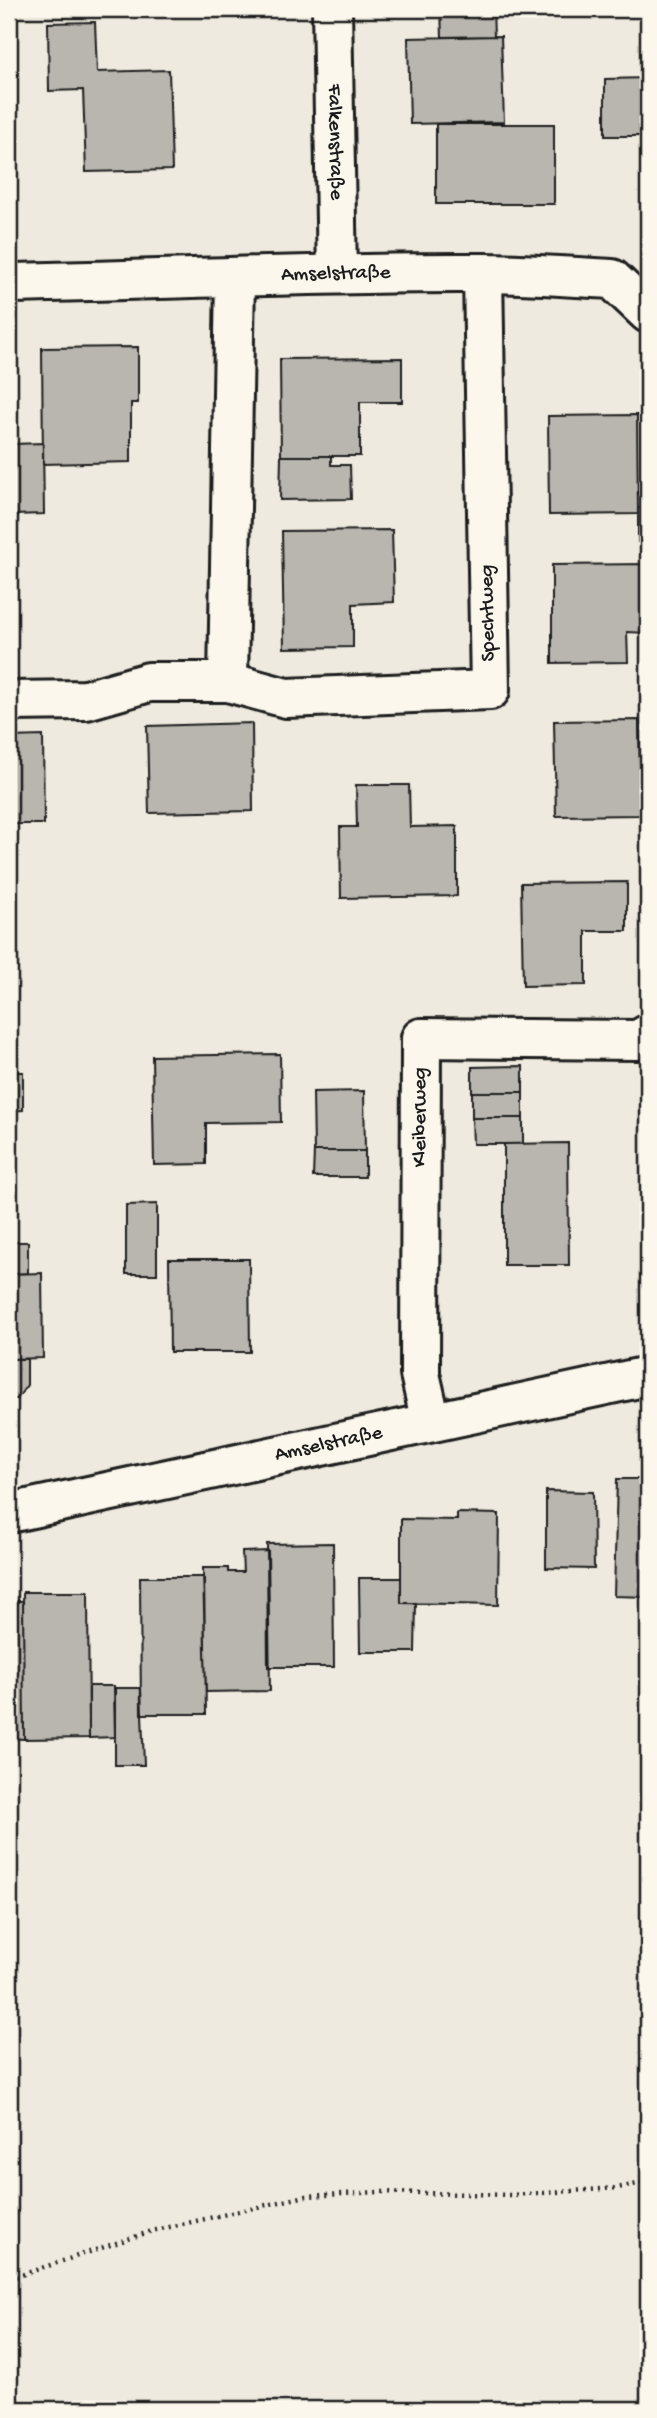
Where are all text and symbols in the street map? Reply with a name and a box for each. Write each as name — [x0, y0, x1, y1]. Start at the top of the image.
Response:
street label: Falkenstraße — [321, 83, 348, 202]
street label: Amselstraße — [281, 261, 392, 288]
street label: Spechtweg — [476, 564, 502, 662]
street label: Kleiberweg — [408, 1067, 433, 1167]
street label: Amselstraße — [273, 1421, 386, 1468]

